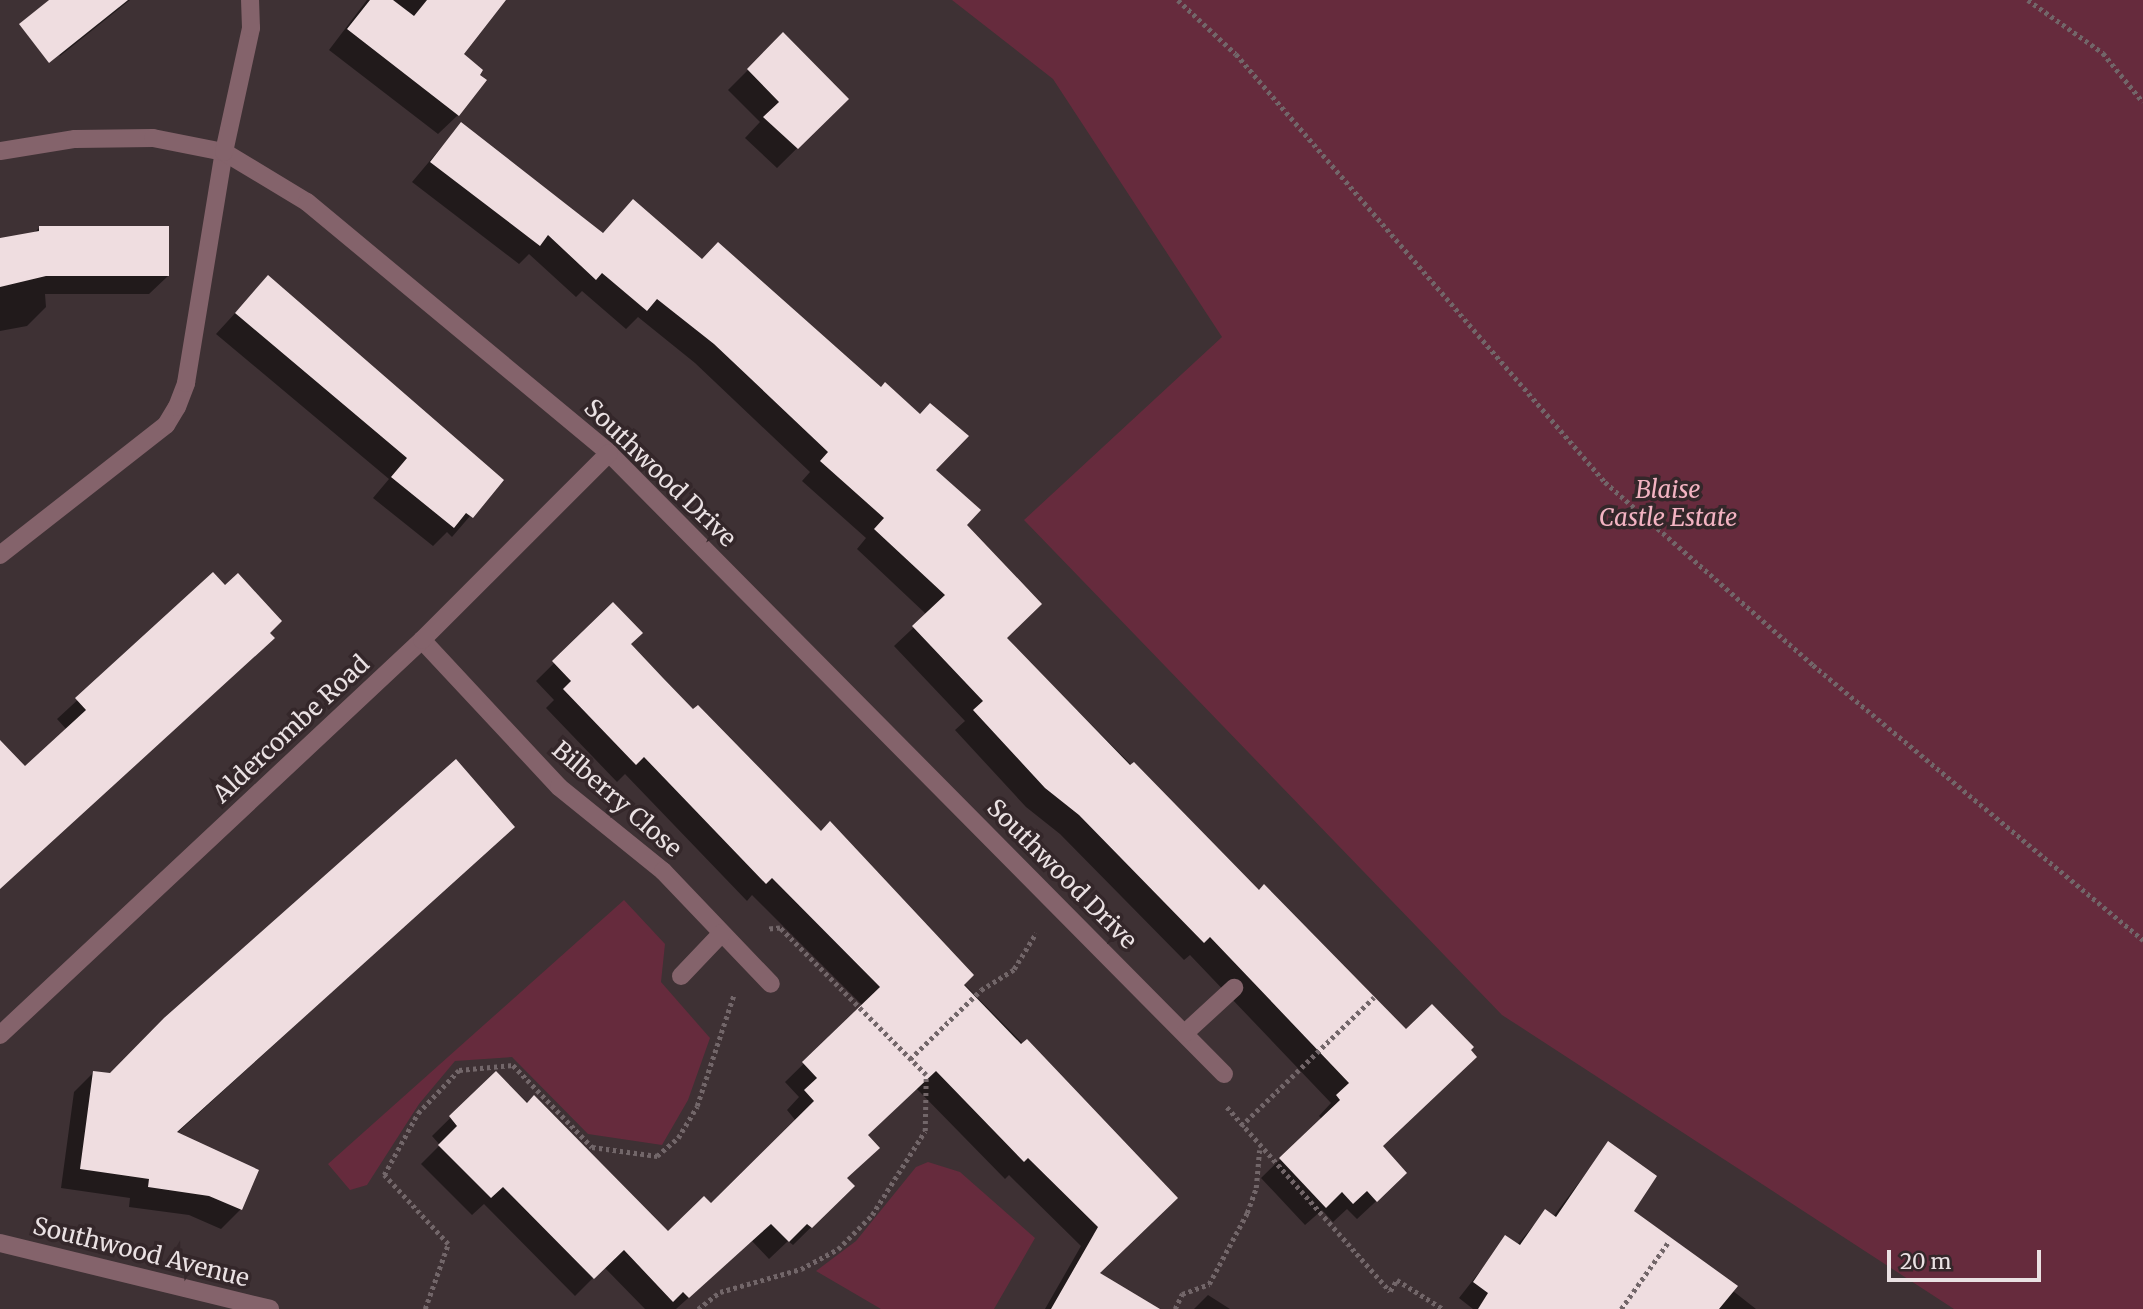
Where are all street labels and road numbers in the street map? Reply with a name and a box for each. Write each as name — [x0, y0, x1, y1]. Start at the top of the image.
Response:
street label: Southwood Drive — [578, 393, 742, 553]
street label: Aldercombe Road — [207, 649, 375, 809]
street label: Bilberry Close — [547, 735, 687, 863]
street label: Southwood Drive — [981, 793, 1143, 955]
street label: Southwood Avenue — [30, 1211, 252, 1293]

